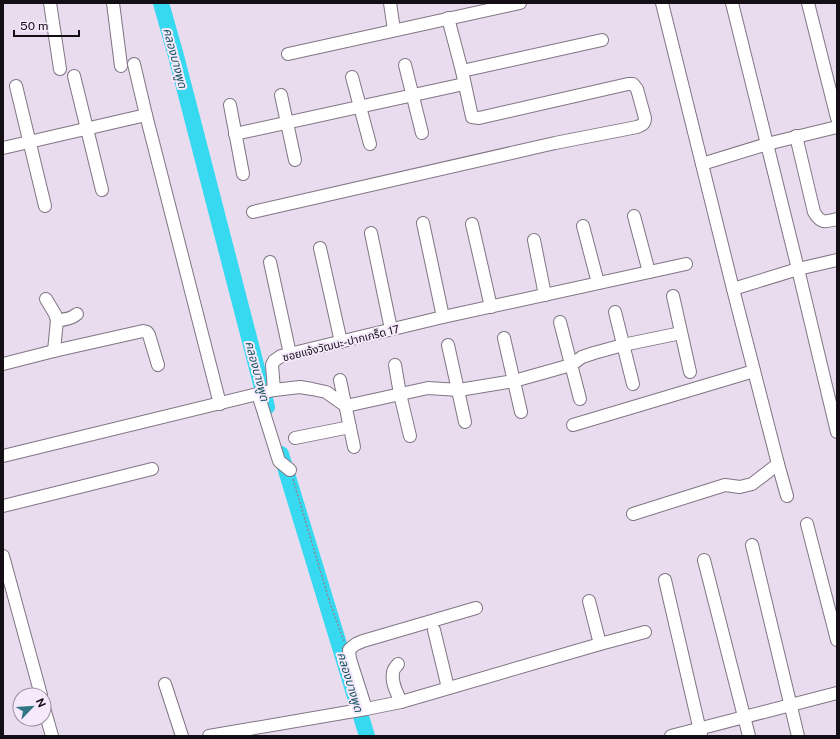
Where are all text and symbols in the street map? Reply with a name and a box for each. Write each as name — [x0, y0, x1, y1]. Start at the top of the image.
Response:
scale bar — [14, 12, 79, 38]
text: 50 m — [20, 19, 48, 33]
water label: คลองบางพูด — [159, 26, 190, 91]
street label: ซอยแจ้งวัฒนะ-ปากเกร็ด 17 — [281, 323, 401, 363]
water label: คลองบางพูด — [241, 339, 272, 404]
water label: คลองบางพูด — [333, 650, 366, 714]
north arrow — [12, 687, 52, 727]
text: N — [34, 696, 48, 709]

